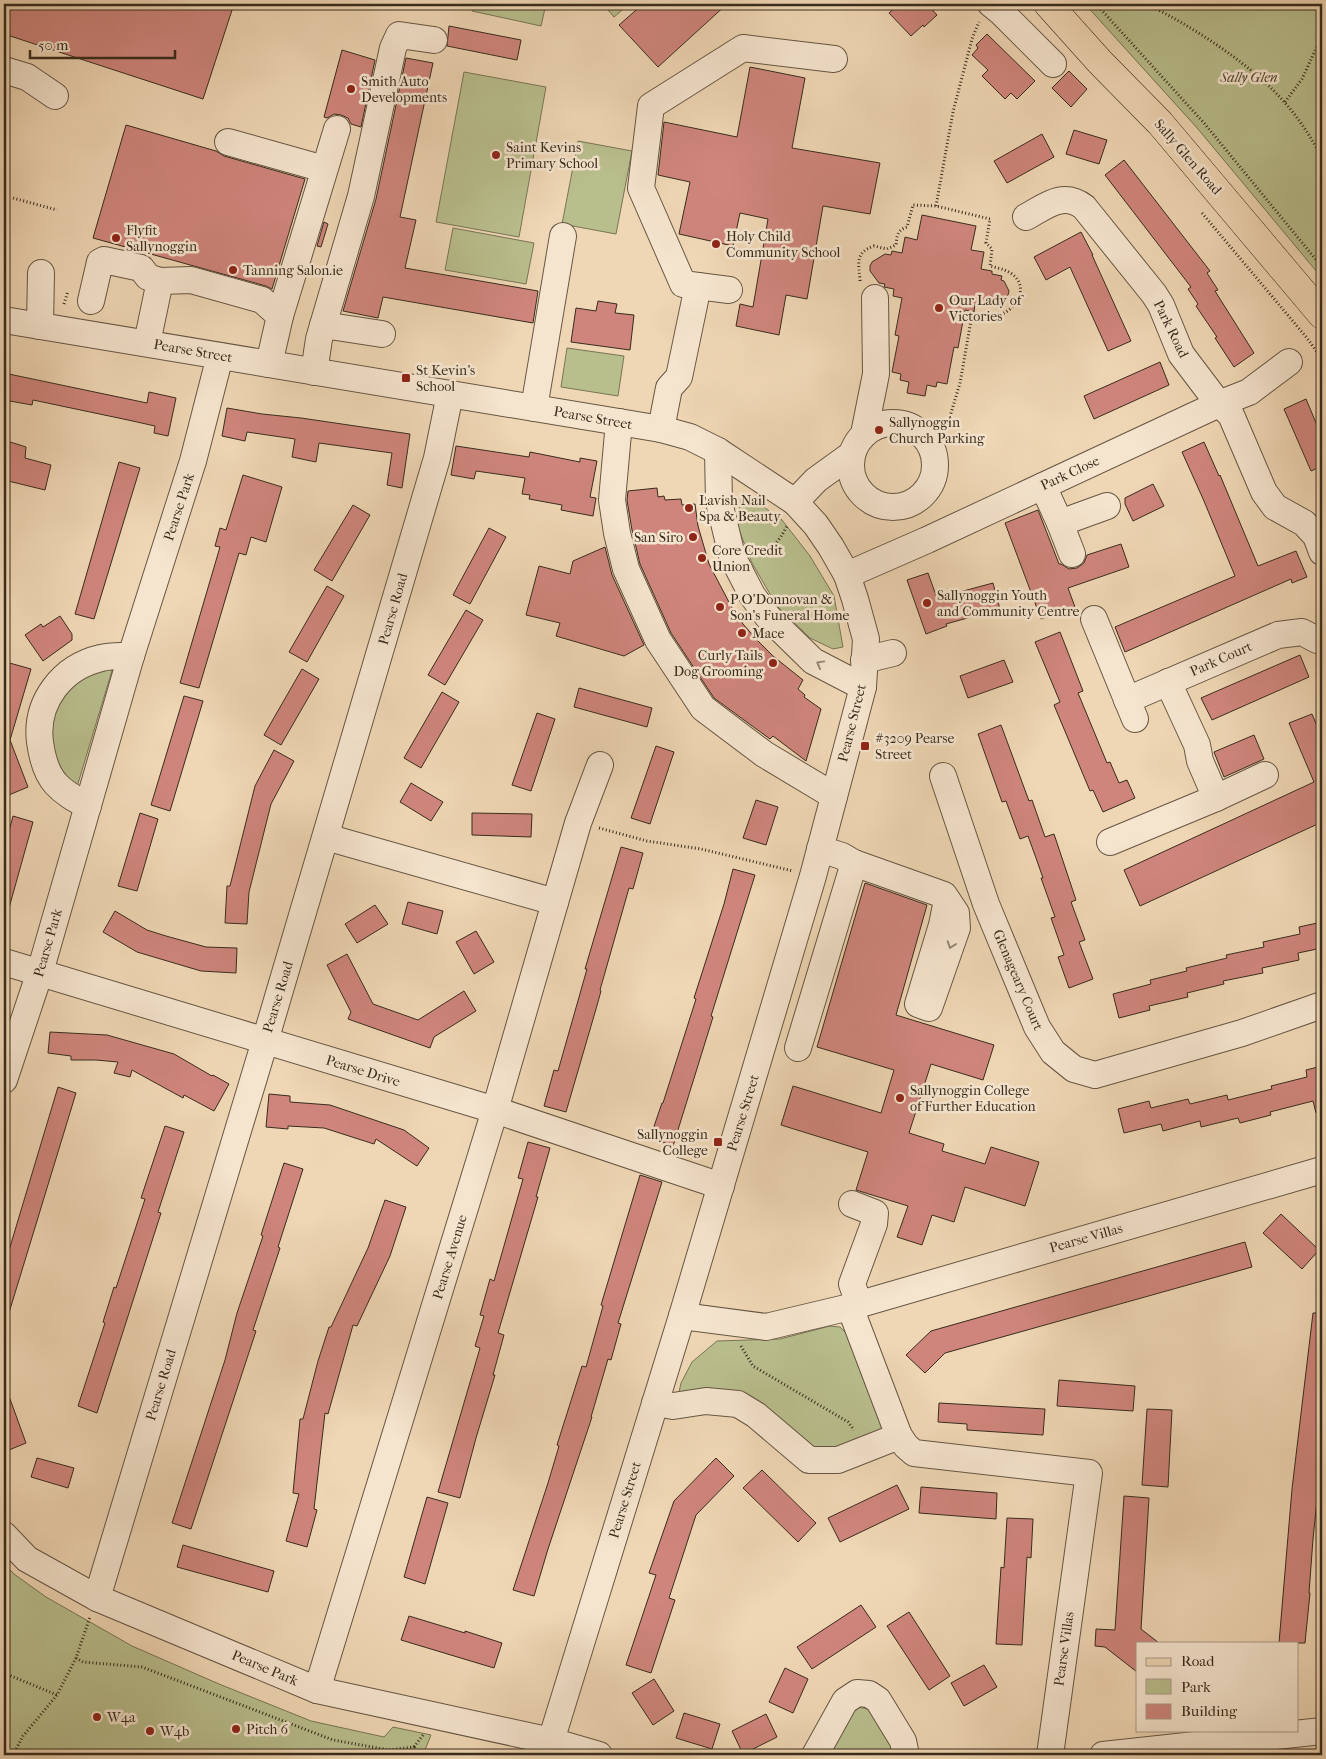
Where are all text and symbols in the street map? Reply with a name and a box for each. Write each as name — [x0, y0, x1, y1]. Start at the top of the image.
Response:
scale bar — [30, 28, 175, 60]
text: 50 m — [38, 36, 69, 54]
park label: Sally Glen — [1219, 69, 1278, 86]
place label: Smith Auto Developments — [361, 73, 447, 106]
marker: Smith Auto Developments — [345, 83, 357, 95]
street label: Sally Glen Road — [1151, 116, 1226, 199]
place label: Saint Kevins Primary School — [506, 139, 598, 172]
marker: Saint Kevins Primary School — [490, 149, 502, 161]
place label: Flyfit Sallynoggin — [126, 222, 197, 255]
place label: Holy Child Community School — [726, 228, 840, 261]
marker: Flyfit Sallynoggin — [110, 232, 122, 244]
marker: Holy Child Community School — [710, 238, 722, 250]
place label: Tanning Salon.ie — [243, 262, 343, 279]
marker: Tanning Salon.ie — [227, 264, 239, 276]
place label: Our Lady of Victories — [948, 292, 1025, 325]
street label: Park Road — [1150, 297, 1192, 361]
marker: Our Lady of Victories — [933, 302, 945, 314]
street label: Pearse Street — [152, 336, 234, 366]
place label: St Kevin's School — [416, 362, 475, 395]
marker: St Kevin's School — [400, 372, 412, 384]
street label: Pearse Street — [552, 403, 634, 433]
place label: Sallynoggin Church Parking — [889, 414, 985, 447]
marker: Sallynoggin Church Parking — [873, 424, 885, 436]
street label: Park Close — [1038, 452, 1102, 494]
street label: Pearse Park — [160, 470, 198, 543]
place label: Lavish Nail Spa & Beauty — [699, 492, 781, 525]
marker: Lavish Nail Spa & Beauty — [683, 502, 695, 514]
place label: San Siro — [634, 529, 683, 546]
marker: San Siro — [687, 531, 699, 543]
place label: Core Credit Union — [712, 542, 783, 575]
marker: Core Credit Union — [696, 552, 708, 564]
street label: Pearse Road — [375, 571, 411, 647]
place label: Sallynoggin Youth and Community Centre — [937, 587, 1080, 620]
place label: P O'Donnovan & Son's Funeral Home — [730, 591, 850, 624]
marker: Sallynoggin Youth and Community Centre — [921, 597, 933, 609]
marker: P O'Donnovan & Son's Funeral Home — [714, 601, 726, 613]
place label: Mace — [752, 625, 784, 642]
marker: Mace — [736, 627, 748, 639]
street label: Park Court — [1187, 638, 1255, 680]
place label: Curly Tails Dog Grooming — [673, 647, 764, 680]
marker: Curly Tails Dog Grooming — [767, 657, 779, 669]
one-way arrow — [816, 660, 825, 670]
street label: Pearse Street — [834, 682, 870, 764]
place label: #3209 Pearse Street — [875, 730, 954, 763]
marker: #3209 Pearse Street — [859, 740, 871, 752]
street label: Pearse Park — [30, 906, 66, 979]
street label: Glenageary Court — [989, 927, 1047, 1033]
one-way arrow — [947, 940, 957, 948]
street label: Pearse Road — [259, 959, 297, 1035]
street label: Pearse Drive — [324, 1052, 402, 1090]
street label: Pearse Street — [723, 1072, 763, 1154]
place label: Sallynoggin College of Further Education — [910, 1082, 1036, 1115]
marker: Sallynoggin College of Further Education — [894, 1092, 906, 1104]
place label: Sallynoggin College — [637, 1126, 708, 1159]
marker: Sallynoggin College — [712, 1136, 724, 1148]
street label: Pearse Avenue — [429, 1212, 471, 1301]
street label: Pearse Villas — [1048, 1219, 1124, 1257]
street label: Pearse Road — [142, 1347, 180, 1423]
street label: Pearse Street — [605, 1459, 645, 1541]
street label: Pearse Villas — [1050, 1611, 1078, 1687]
legend — [1136, 1642, 1298, 1732]
street label: Pearse Park — [229, 1646, 301, 1690]
text: Road — [1181, 1652, 1215, 1670]
text: Park — [1181, 1678, 1211, 1696]
text: Building — [1181, 1702, 1238, 1720]
place label: W4a — [106, 1709, 136, 1726]
marker: W4a — [91, 1711, 103, 1723]
place label: Pitch 6 — [246, 1721, 288, 1738]
place label: W4b — [159, 1723, 189, 1740]
marker: Pitch 6 — [230, 1723, 242, 1735]
marker: W4b — [144, 1725, 156, 1737]

